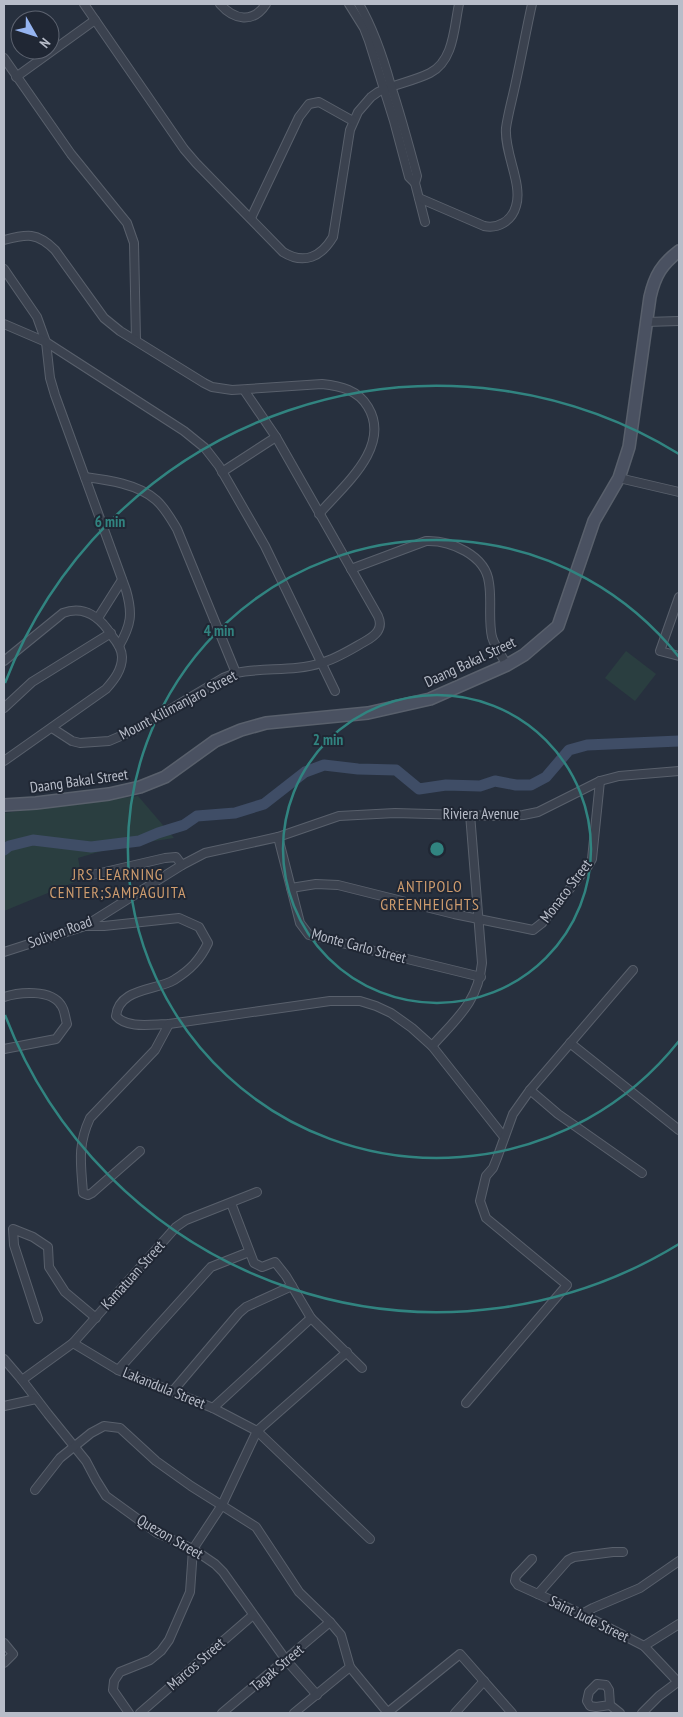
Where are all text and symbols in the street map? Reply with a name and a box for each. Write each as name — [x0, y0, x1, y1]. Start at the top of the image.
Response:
north arrow — [10, 10, 60, 60]
text: N — [36, 35, 54, 52]
text: 6 min — [95, 512, 125, 531]
text: 4 min — [204, 621, 234, 640]
street label: Daang Bakal Street — [421, 632, 519, 691]
street label: Mount Kilimanjaro Street — [116, 666, 240, 744]
text: 2 min — [313, 730, 343, 749]
street label: Daang Bakal Street — [29, 764, 129, 797]
street label: Riviera Avenue — [443, 804, 519, 823]
centre of rings — [428, 840, 446, 858]
street label: Monaco Street — [536, 855, 596, 926]
district label: JRS LEARNING CENTER;SAMPAGUITA — [50, 864, 186, 902]
district label: ANTIPOLO GREENHEIGHTS — [380, 876, 480, 914]
street label: Soliven Road — [25, 911, 95, 952]
street label: Monte Carlo Street — [310, 924, 408, 967]
street label: Kamatuan Street — [97, 1236, 169, 1313]
street label: Lakandula Street — [120, 1362, 208, 1413]
street label: Quezon Street — [134, 1510, 207, 1563]
street label: Saint Jude Street — [546, 1591, 632, 1646]
street label: Marcos Street — [163, 1633, 229, 1694]
street label: Tagak Street — [246, 1640, 307, 1695]

